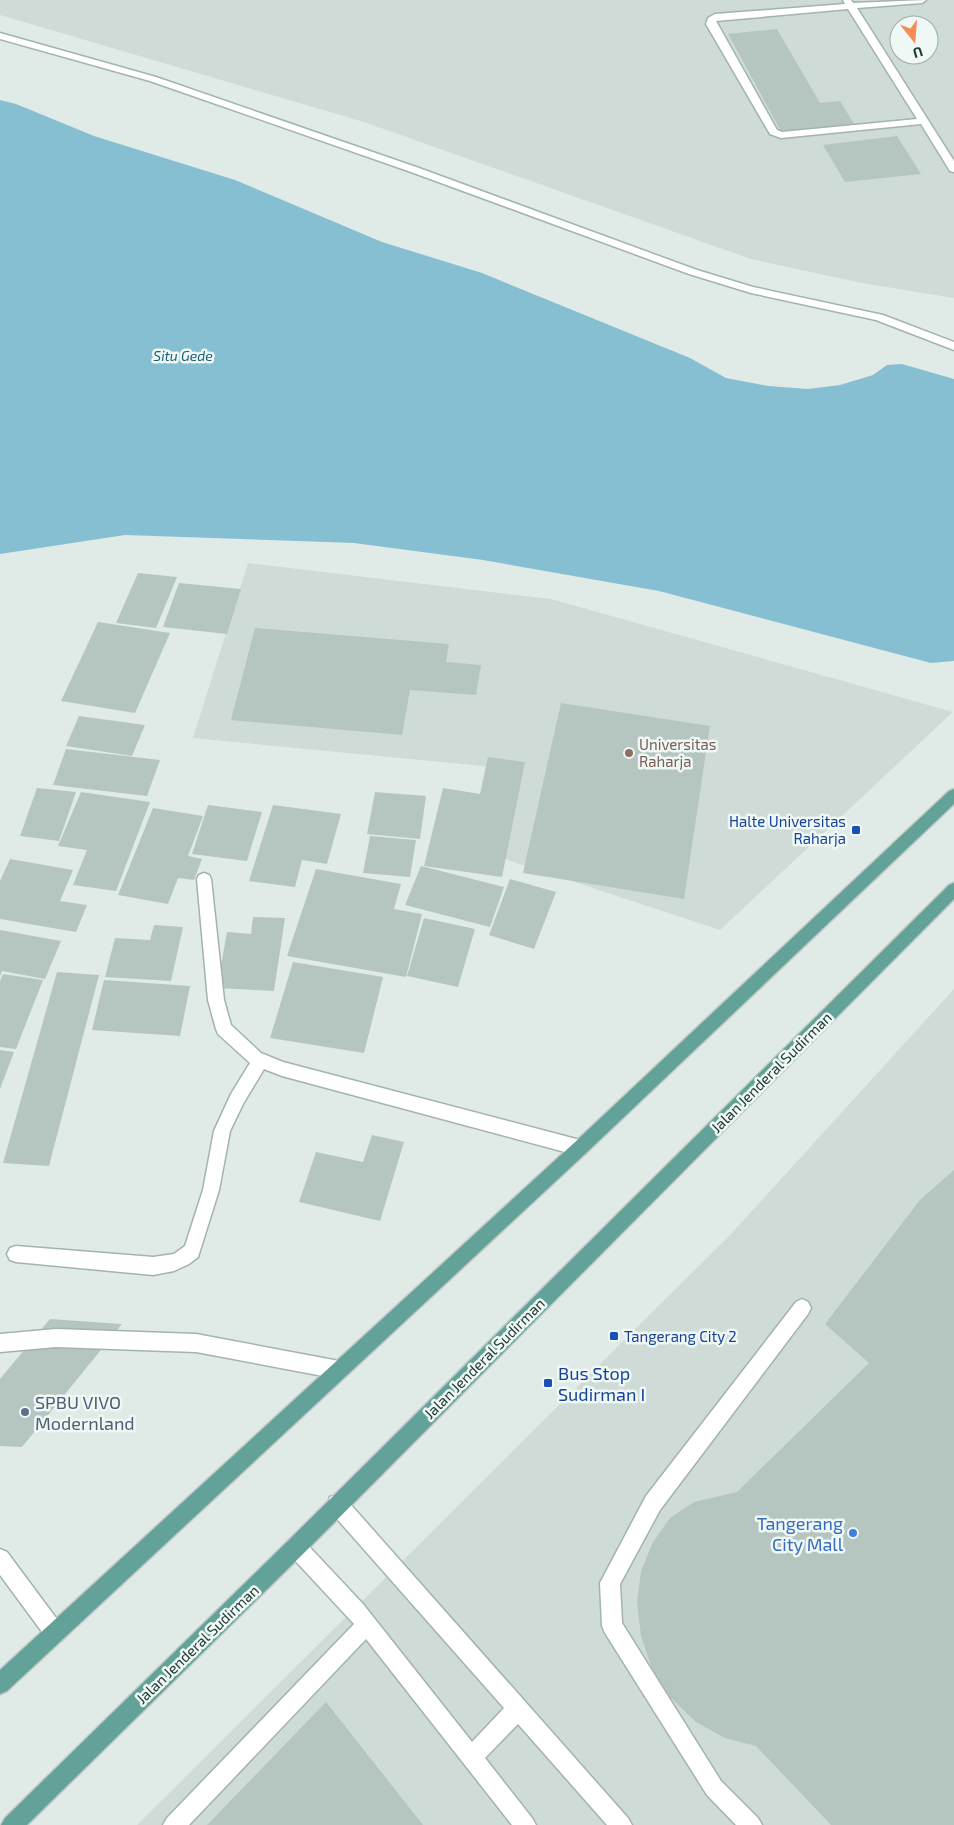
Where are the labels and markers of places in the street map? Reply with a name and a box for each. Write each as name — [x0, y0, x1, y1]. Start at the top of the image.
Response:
place label: Universitas Raharja — [639, 735, 716, 771]
marker: Universitas Raharja — [623, 747, 635, 759]
place label: Halte Universitas Raharja — [729, 812, 846, 848]
marker: Halte Universitas Raharja — [850, 824, 862, 836]
place label: Tangerang City 2 — [624, 1327, 737, 1345]
marker: Tangerang City 2 — [608, 1330, 620, 1342]
place label: Bus Stop Sudirman I — [558, 1362, 645, 1405]
marker: Bus Stop Sudirman I — [542, 1377, 554, 1389]
place label: SPBU VIVO Modernland — [35, 1391, 135, 1434]
marker: SPBU VIVO Modernland — [19, 1406, 31, 1418]
place label: Tangerang City Mall — [757, 1512, 844, 1555]
marker: Tangerang City Mall — [847, 1527, 859, 1539]

